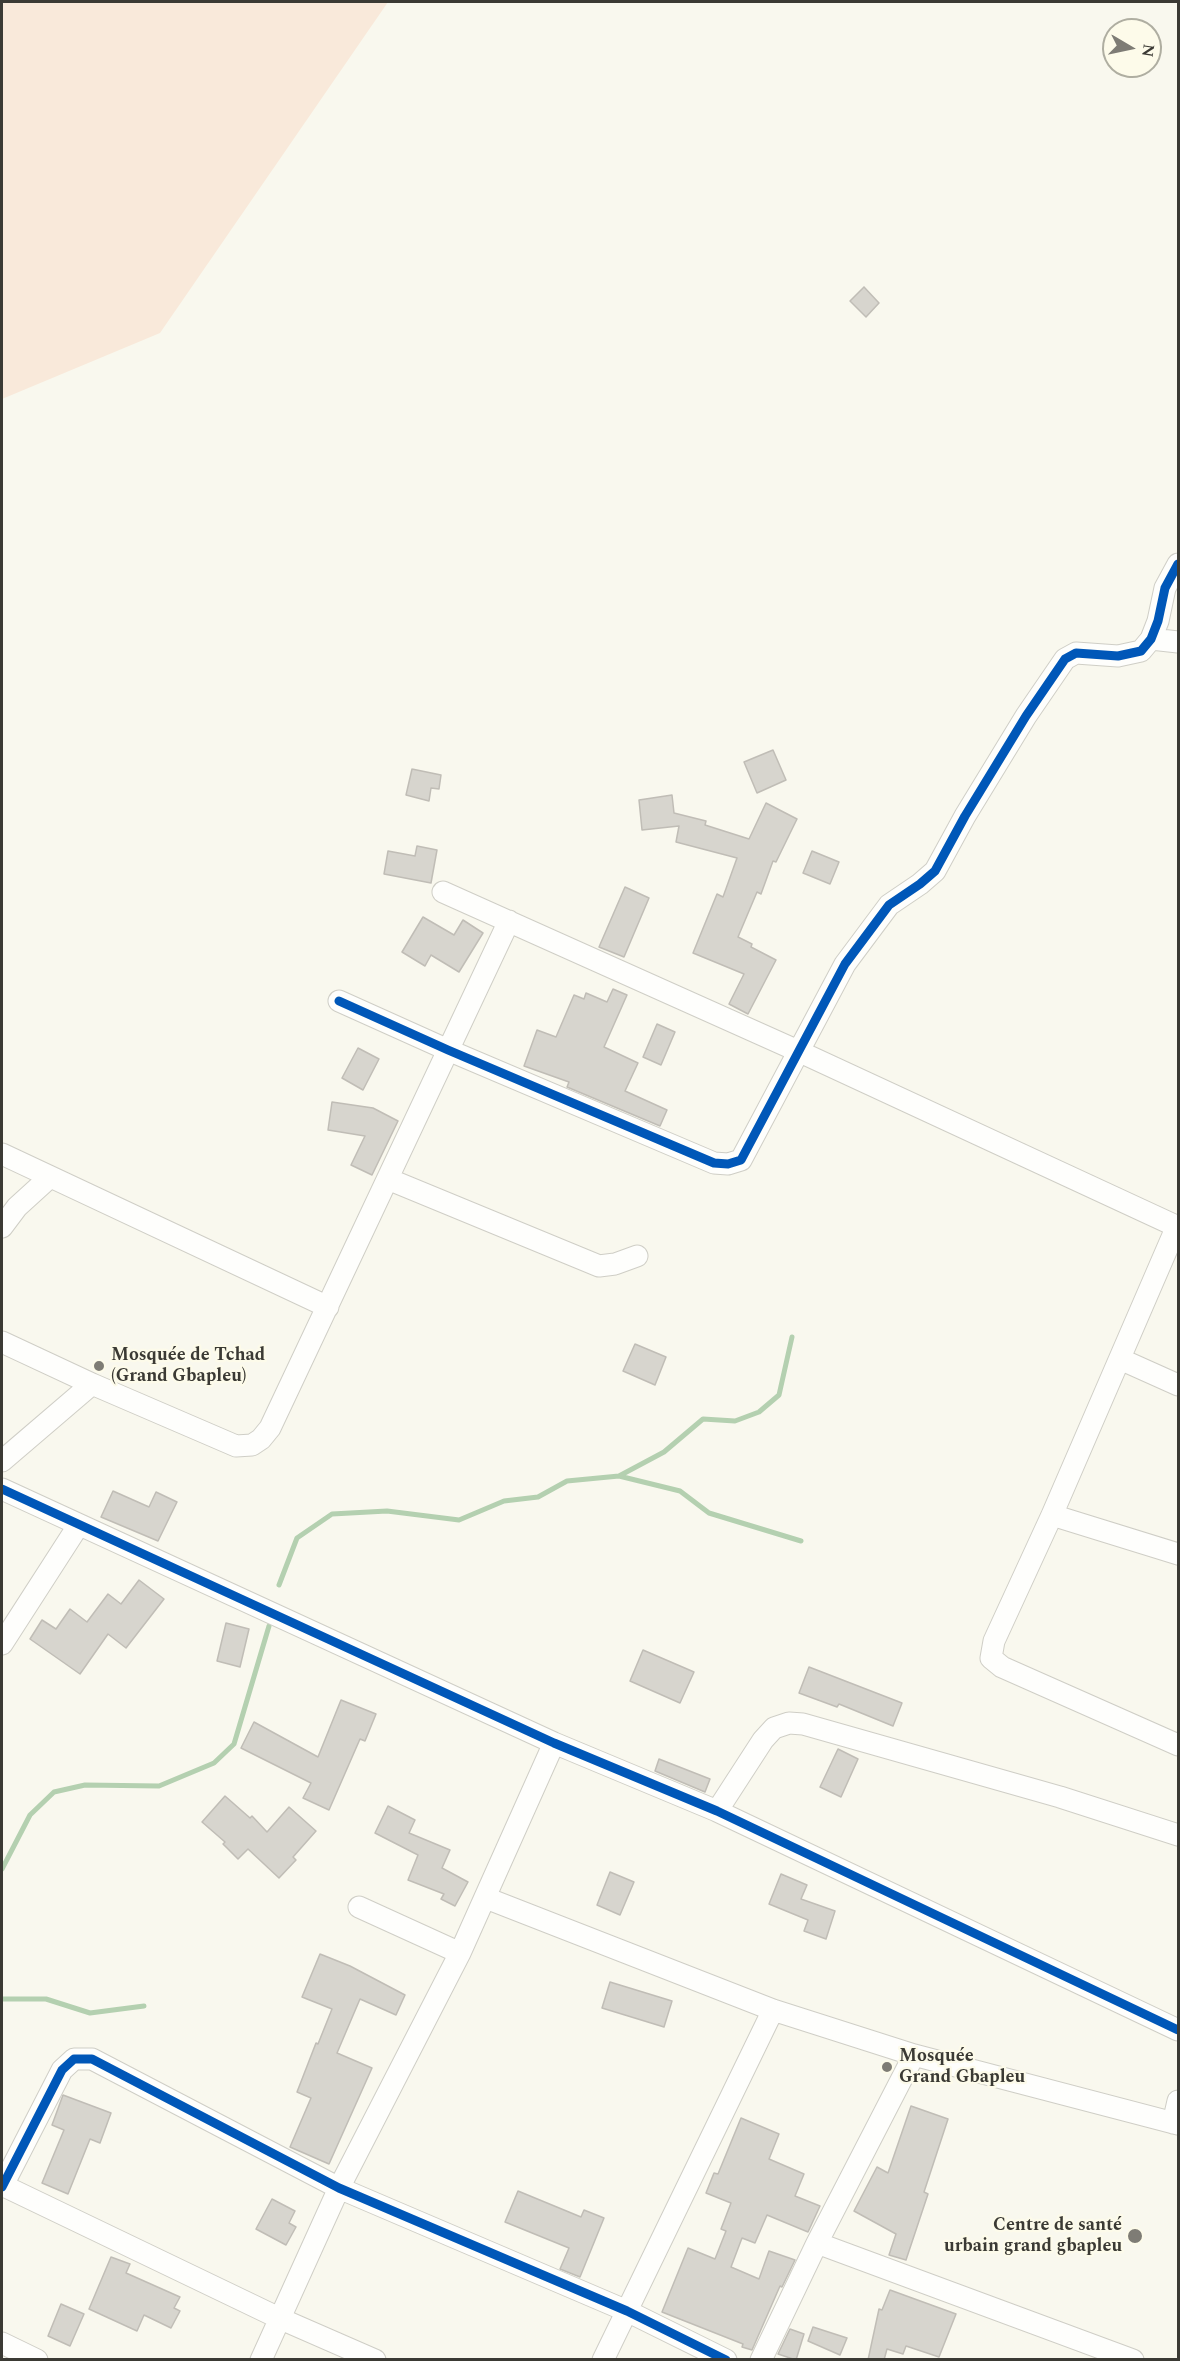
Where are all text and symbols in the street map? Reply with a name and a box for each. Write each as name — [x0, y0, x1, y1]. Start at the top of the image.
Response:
north arrow — [1102, 18, 1162, 78]
text: N — [1135, 42, 1161, 59]
place label: Mosquée de Tchad (Grand Gbapleu) — [111, 1345, 265, 1388]
marker: Mosquée de Tchad (Grand Gbapleu) — [92, 1359, 106, 1373]
place label: Mosquée Grand Gbapleu — [899, 2046, 1025, 2088]
marker: Mosquée Grand Gbapleu — [880, 2060, 894, 2074]
place label: Centre de santé urbain grand gbapleu — [944, 2215, 1122, 2258]
marker: Centre de santé urbain grand gbapleu — [1126, 2227, 1144, 2245]

